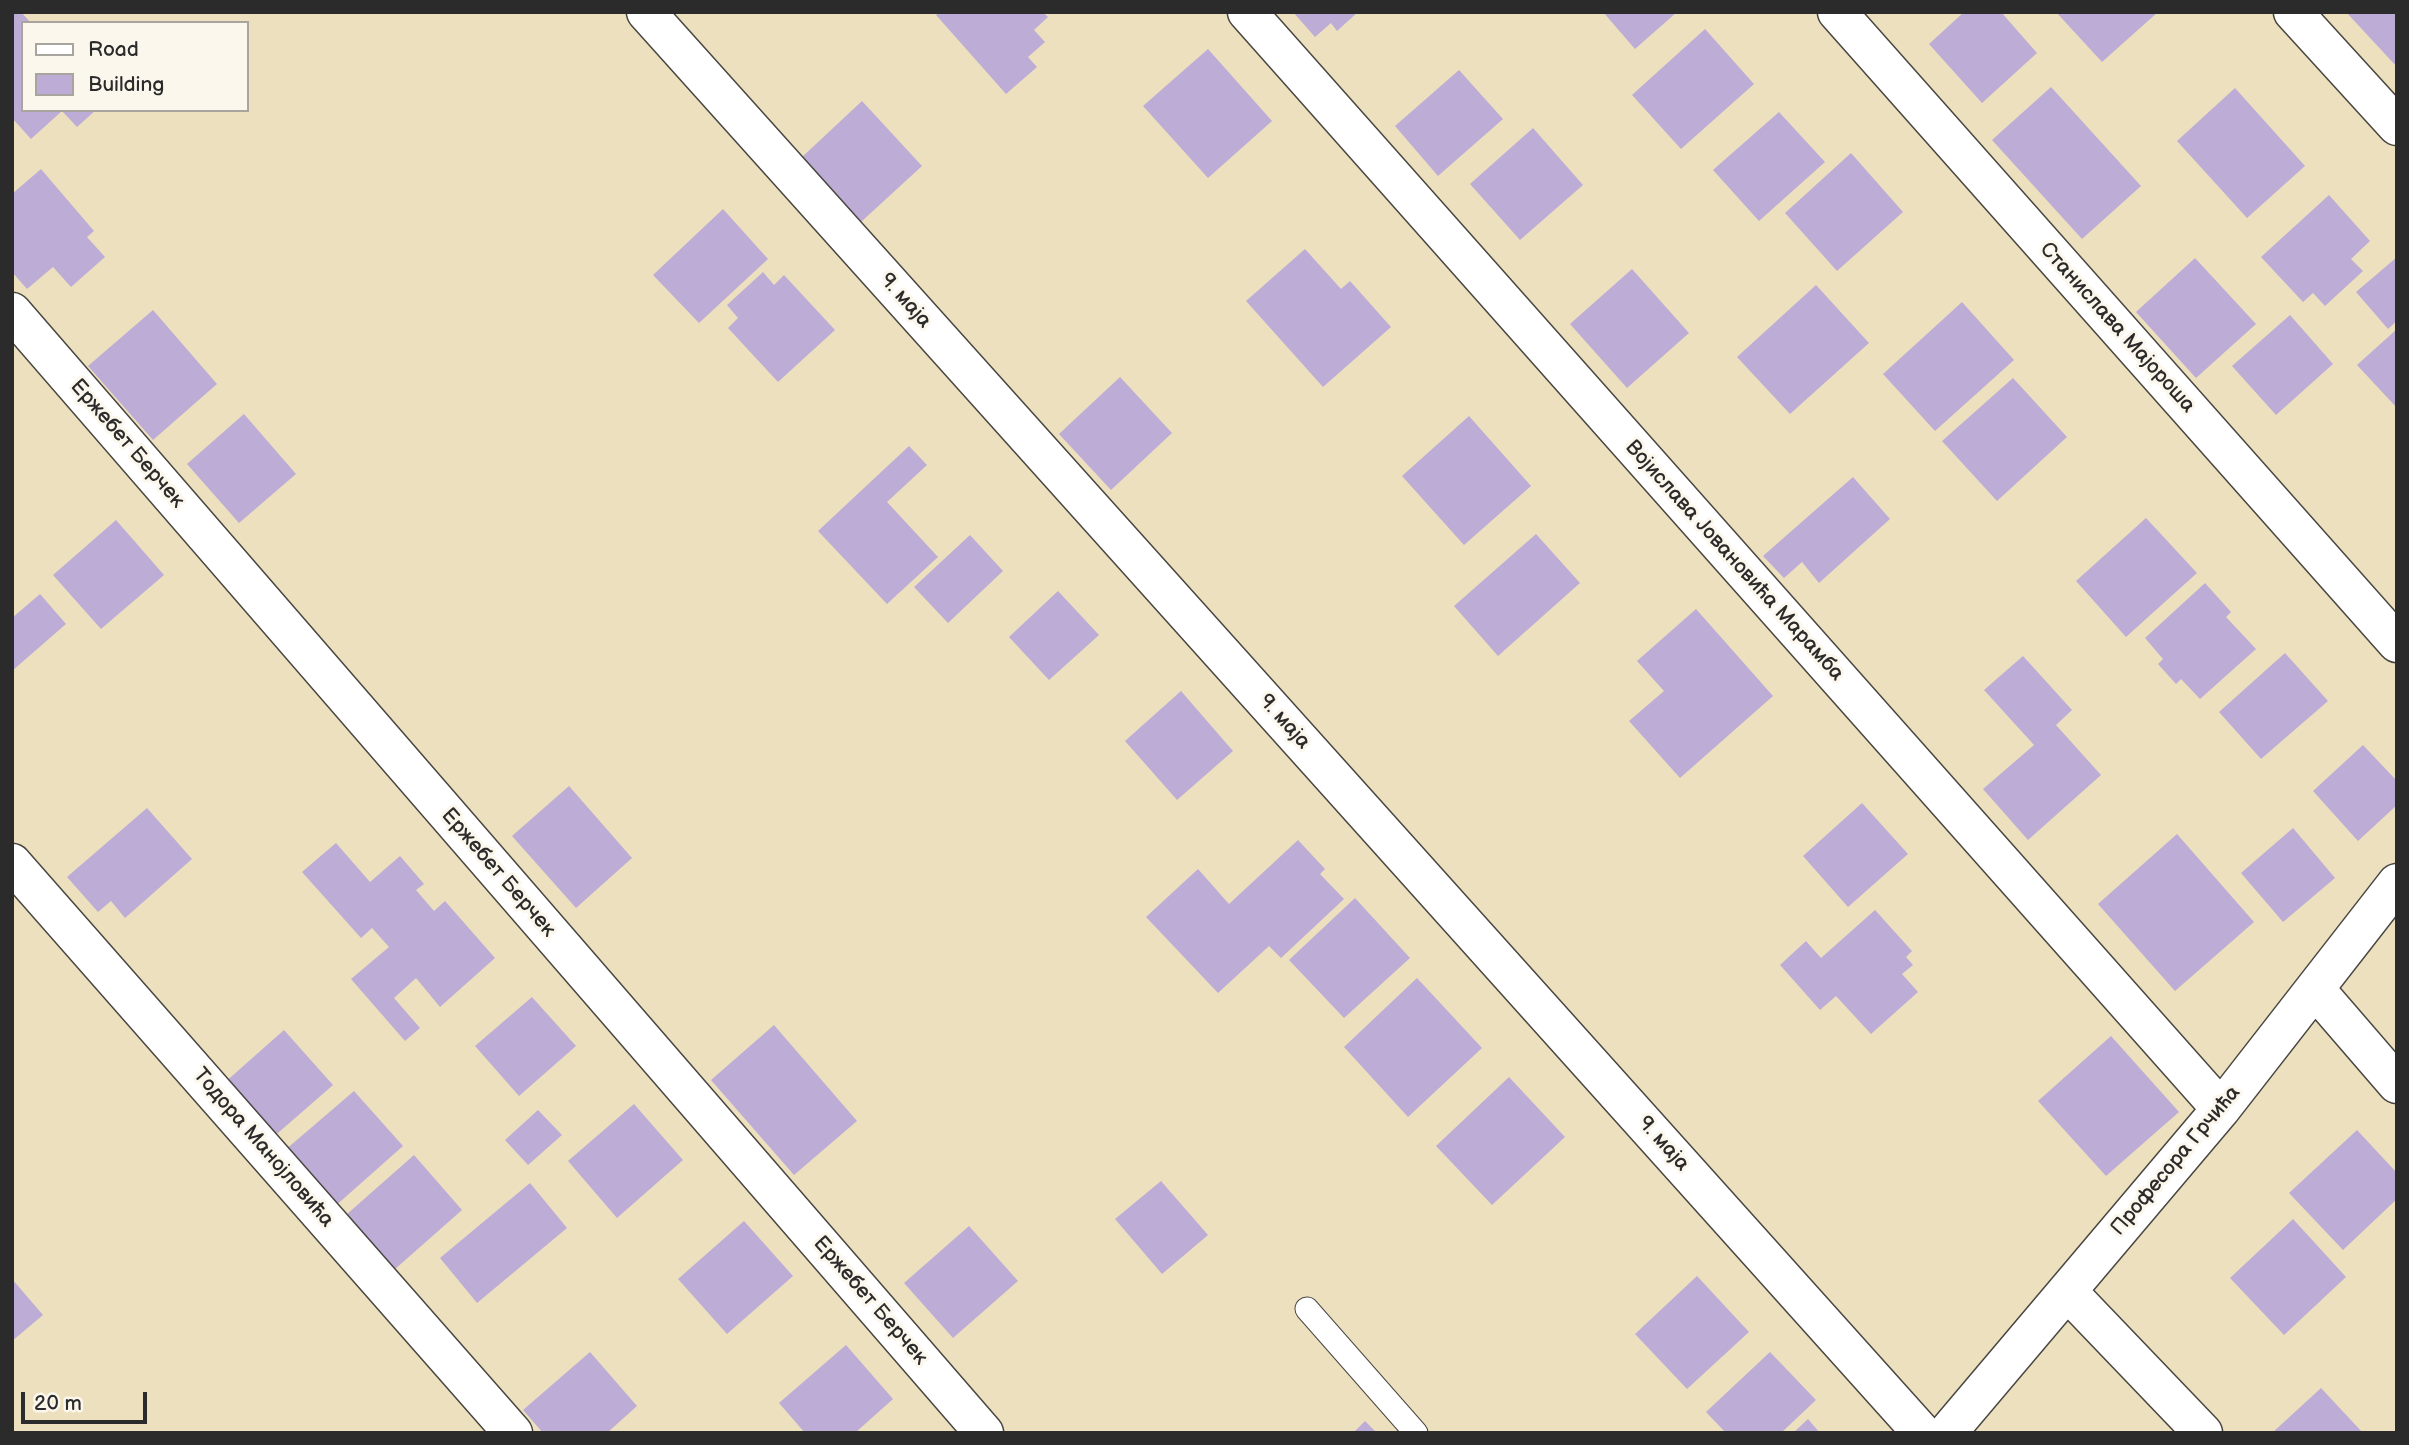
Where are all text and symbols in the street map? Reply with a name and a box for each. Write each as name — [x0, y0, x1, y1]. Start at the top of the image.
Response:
legend — [21, 21, 248, 112]
text: Road — [88, 37, 139, 62]
text: Building — [88, 72, 164, 97]
street label: Станислава Мајороша — [2034, 238, 2200, 418]
street label: 9. маја — [874, 268, 936, 334]
street label: Ержебет Берчек — [64, 375, 190, 513]
street label: Војислава Јовановића Марамба — [1619, 436, 1849, 686]
street label: 9. маја — [1253, 689, 1315, 755]
street label: Ержебет Берчек — [435, 804, 561, 942]
street label: Тодора Манојловића — [187, 1063, 339, 1233]
street label: Професора Грчића — [2106, 1081, 2246, 1241]
street label: 9. маја — [1632, 1111, 1694, 1177]
street label: Ержебет Берчек — [807, 1232, 933, 1370]
scale bar — [24, 1378, 150, 1422]
text: 20 m — [34, 1391, 82, 1416]

